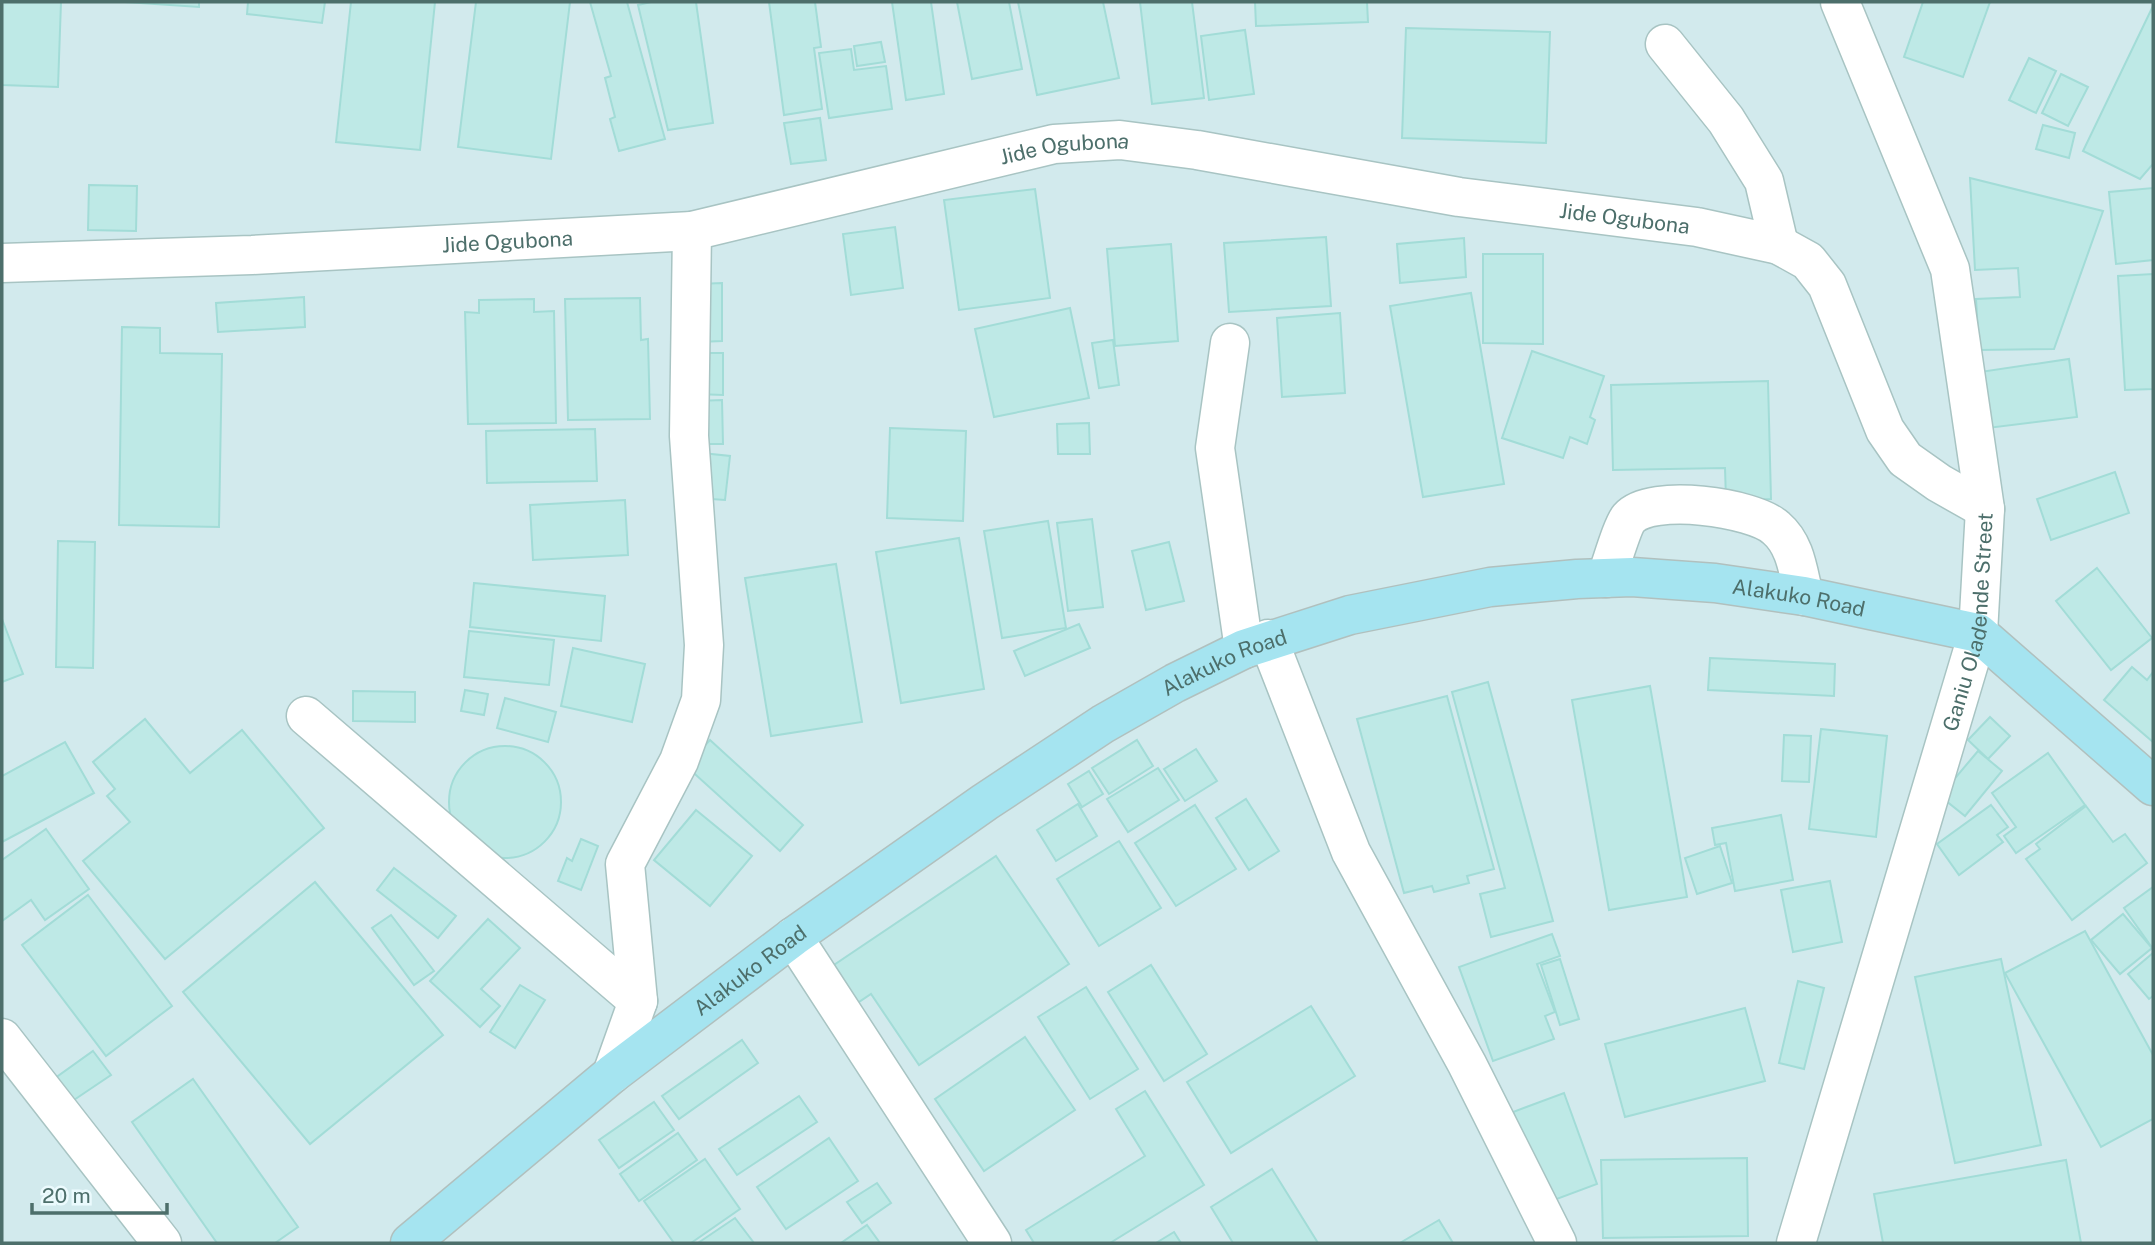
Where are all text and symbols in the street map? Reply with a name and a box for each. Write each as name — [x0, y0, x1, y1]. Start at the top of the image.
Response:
street label: Jide Ogubona — [997, 127, 1131, 169]
street label: Jide Ogubona — [1558, 197, 1691, 238]
street label: Jide Ogubona — [441, 225, 574, 257]
street label: Ganiu Oladende Street — [1937, 512, 1997, 734]
street label: Alakuko Road — [1731, 573, 1868, 621]
street label: Alakuko Road — [1157, 624, 1290, 701]
street label: Alakuko Road — [688, 919, 811, 1020]
scale bar — [32, 1172, 166, 1216]
text: 20 m — [42, 1183, 91, 1208]

